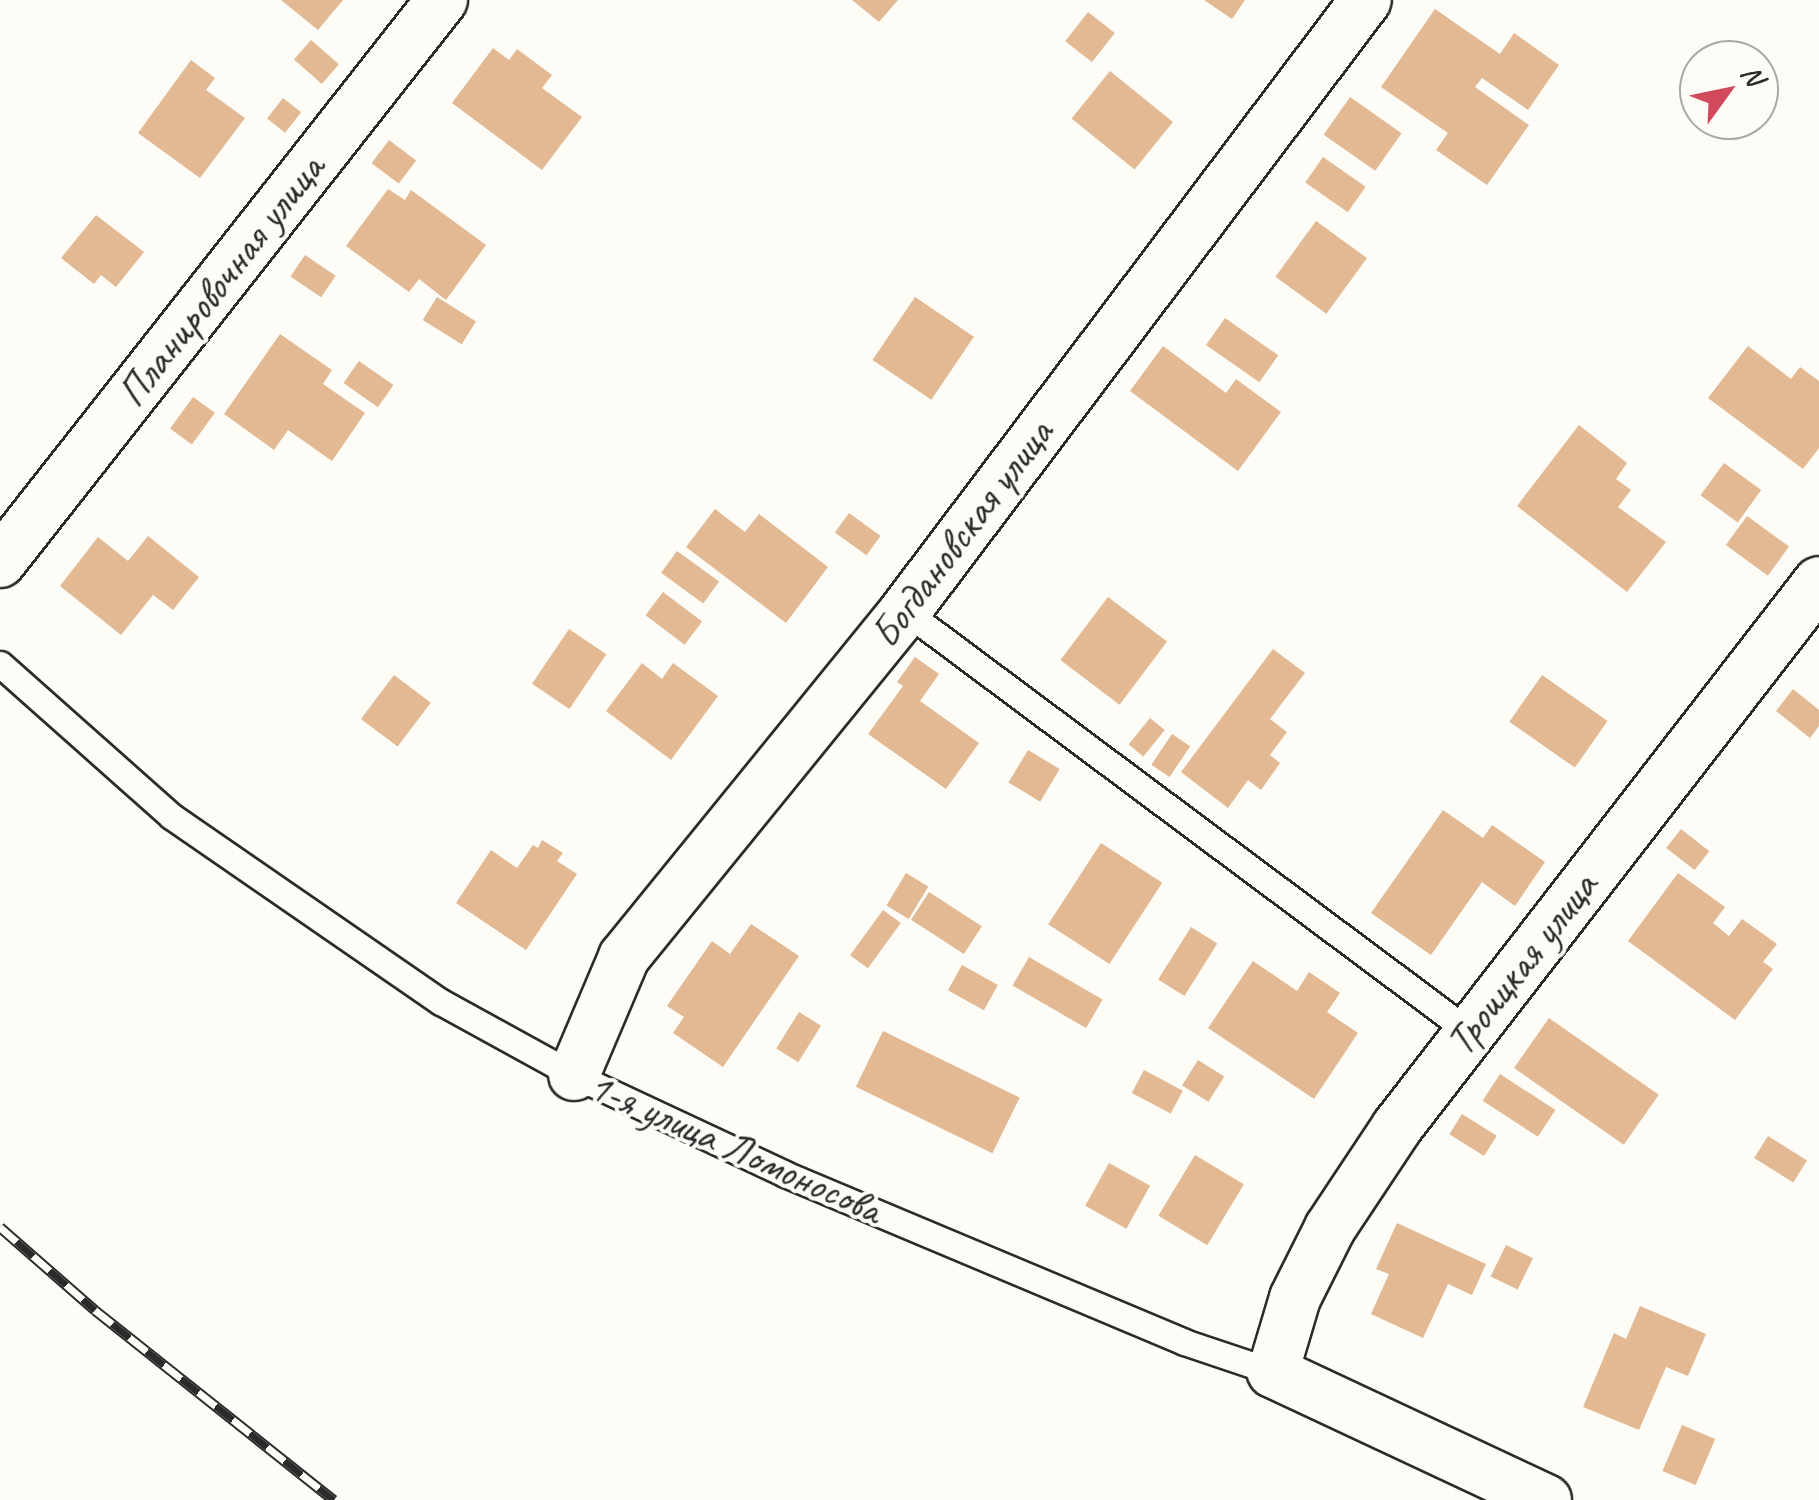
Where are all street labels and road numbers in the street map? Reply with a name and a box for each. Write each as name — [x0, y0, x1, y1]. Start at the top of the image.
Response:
street label: Планировочная улица — [107, 145, 335, 417]
street label: Богдановская улица — [859, 409, 1065, 659]
street label: Троицкая улица — [1435, 862, 1609, 1066]
street label: 1-я улица Ломоносова — [580, 1060, 890, 1236]

